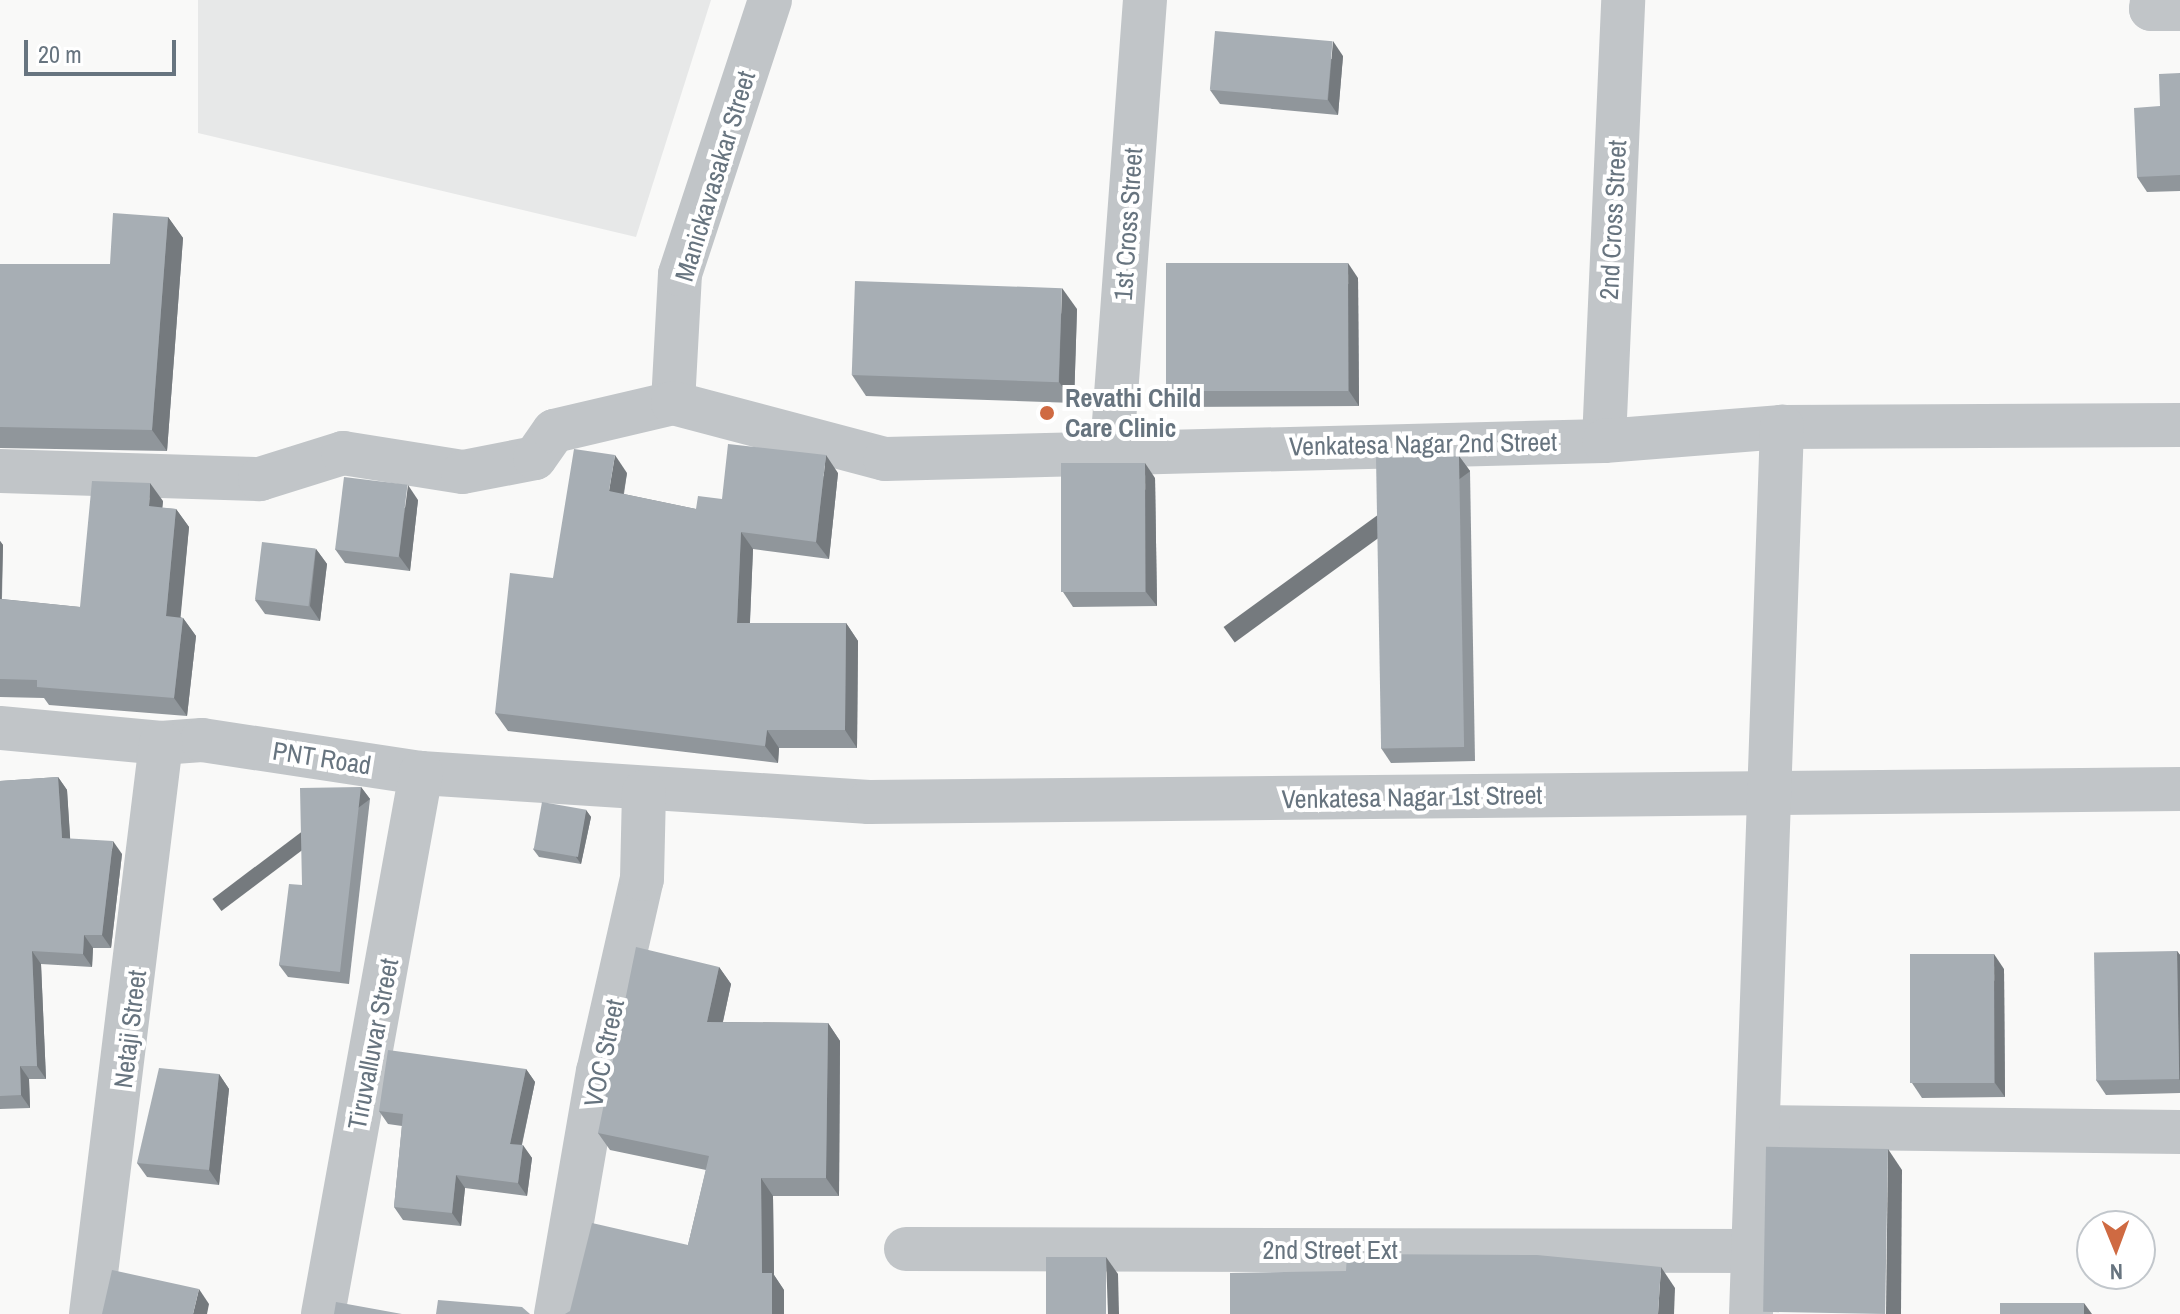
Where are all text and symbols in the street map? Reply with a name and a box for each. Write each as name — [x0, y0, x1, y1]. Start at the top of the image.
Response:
scale bar — [28, 24, 180, 74]
text: 20 m — [38, 38, 82, 70]
street label: Manickavasakar Street — [668, 67, 762, 285]
street label: 2nd Cross Street — [1593, 139, 1633, 301]
street label: 1st Cross Street — [1107, 147, 1149, 301]
place label: Revathi Child Care Clinic — [1065, 382, 1201, 444]
marker: Revathi Child Care Clinic — [1036, 402, 1058, 424]
street label: Venkatesa Nagar 2nd Street — [1289, 426, 1557, 462]
street label: PNT Road — [270, 735, 374, 781]
street label: Venkatesa Nagar 1st Street — [1281, 779, 1543, 815]
street label: Tiruvalluvar Street — [341, 956, 405, 1132]
street label: Netaji Street — [107, 968, 153, 1090]
street label: VOC Street — [577, 996, 631, 1110]
north arrow — [2076, 1210, 2156, 1290]
street label: 2nd Street Ext — [1262, 1234, 1398, 1266]
text: N — [2110, 1257, 2123, 1287]

